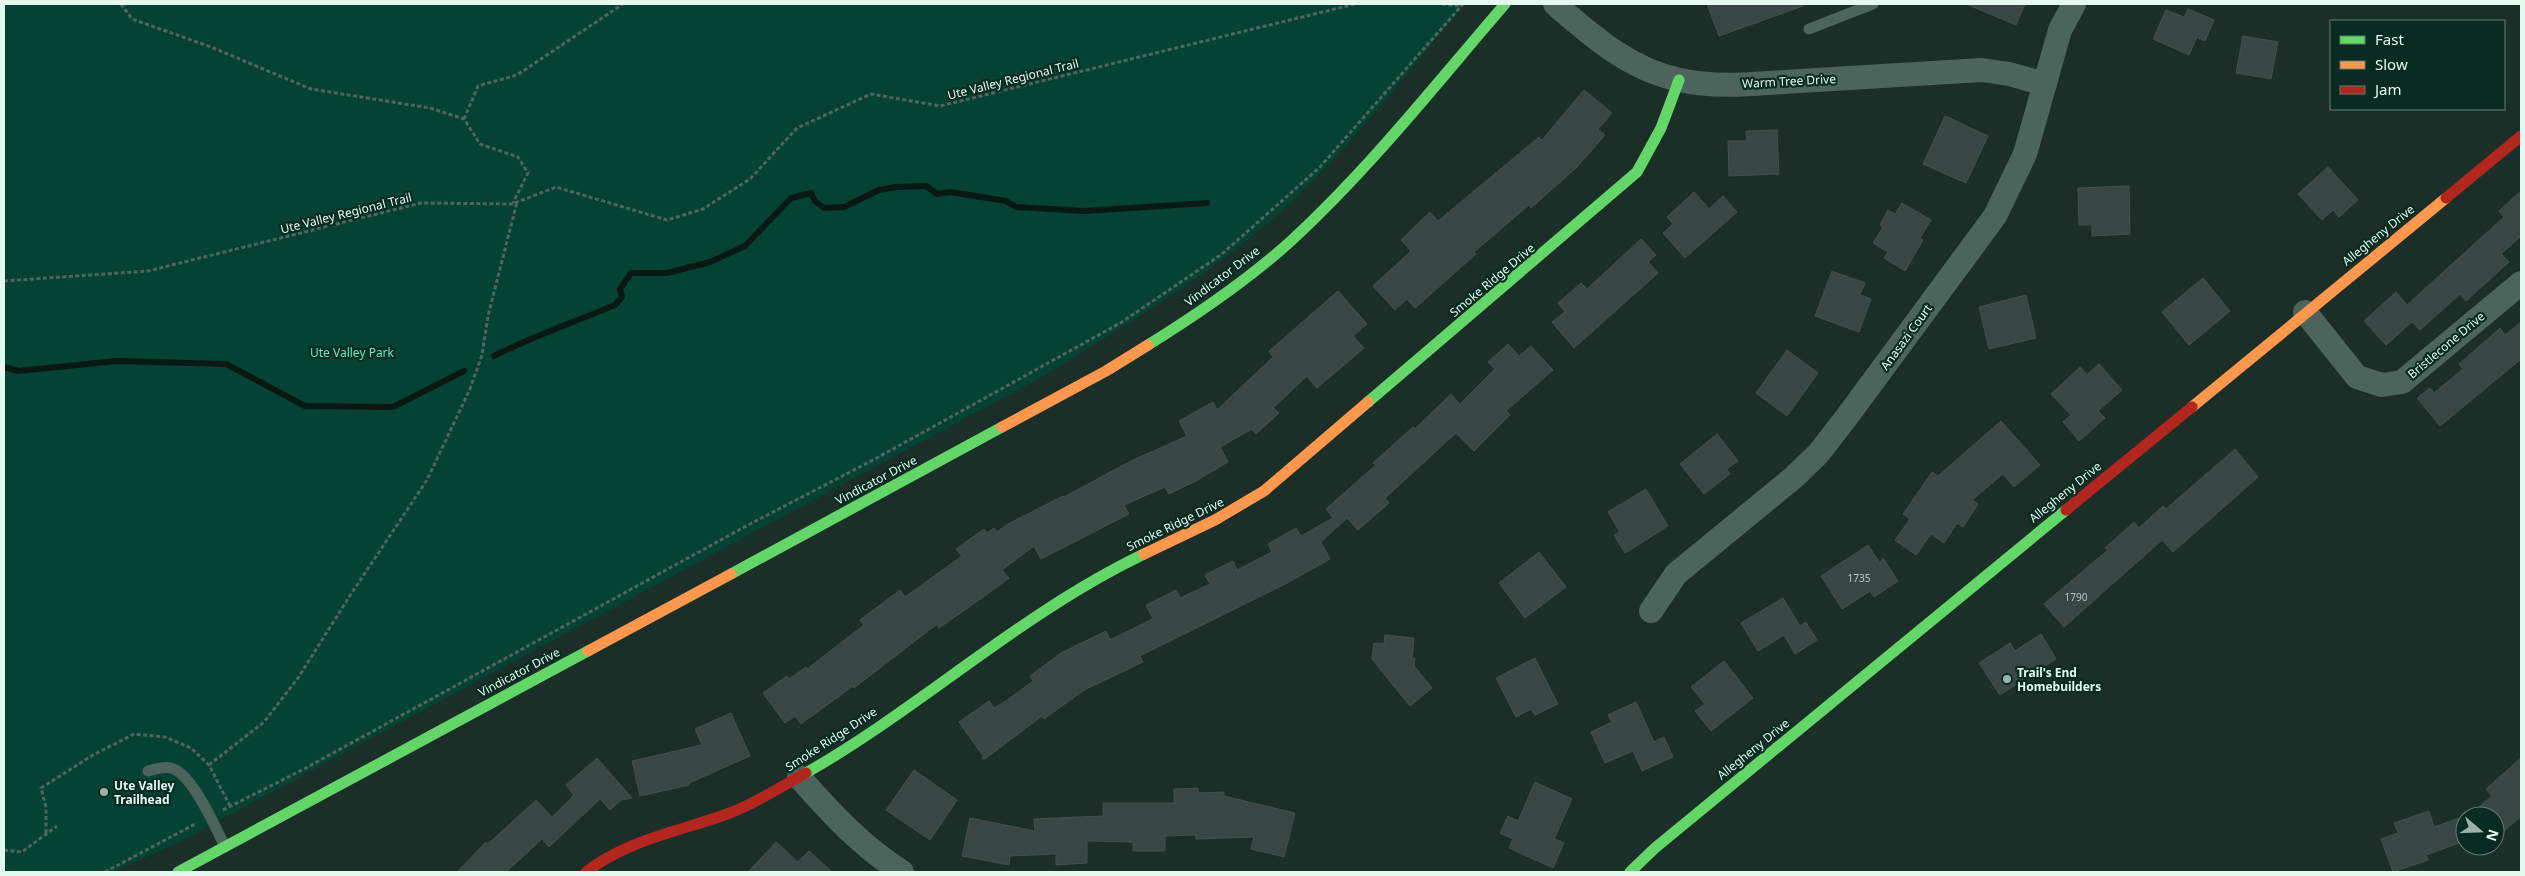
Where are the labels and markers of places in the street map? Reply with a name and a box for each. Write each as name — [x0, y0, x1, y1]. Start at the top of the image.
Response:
place label: Trail's End Homebuilders — [2017, 664, 2101, 695]
marker: Trail's End Homebuilders — [2001, 673, 2013, 685]
place label: Ute Valley Trailhead — [114, 777, 174, 808]
marker: Ute Valley Trailhead — [98, 786, 110, 798]

